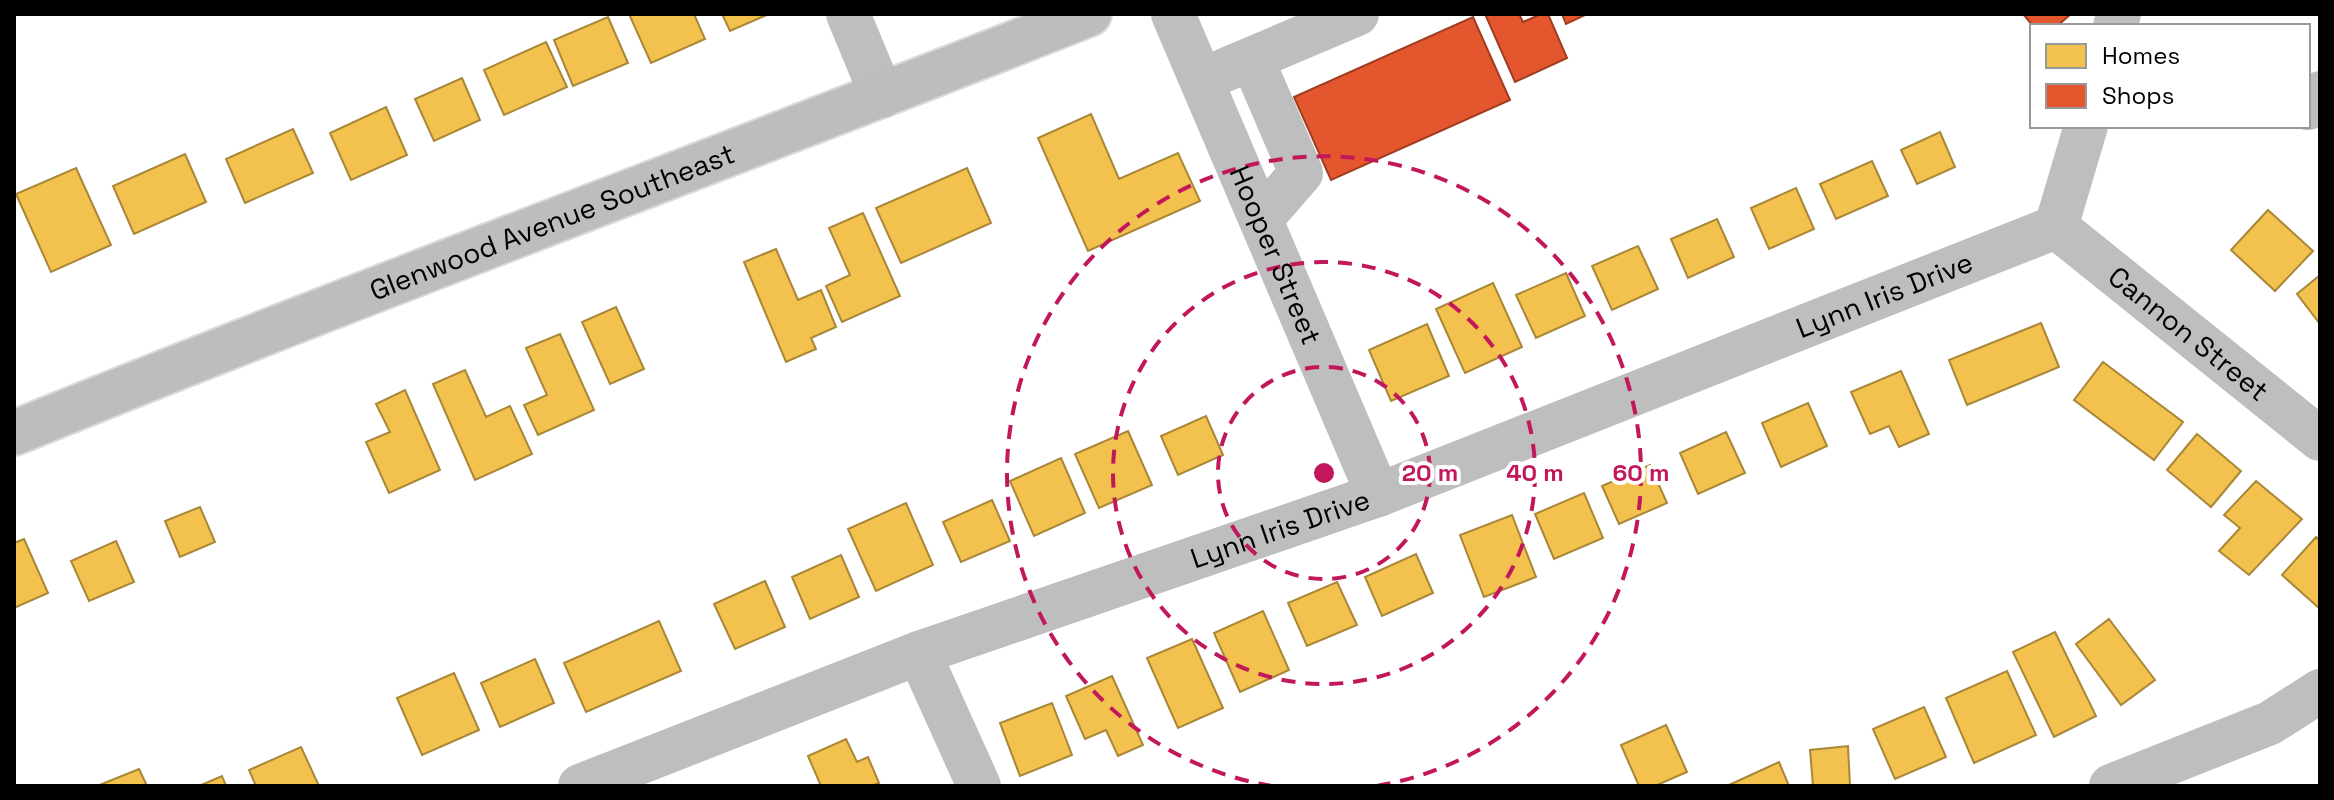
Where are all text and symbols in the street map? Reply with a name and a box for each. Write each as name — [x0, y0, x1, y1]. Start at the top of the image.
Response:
legend — [2030, 24, 2310, 128]
text: Homes — [2102, 40, 2180, 71]
text: Shops — [2102, 80, 2174, 111]
street label: Glenwood Avenue Southeast — [364, 135, 740, 308]
street label: Hooper Street — [1222, 160, 1330, 350]
street label: Lynn Iris Drive — [1791, 244, 1978, 346]
street label: Cannon Street — [2101, 258, 2276, 409]
text: 20 m — [1402, 457, 1458, 488]
text: 40 m — [1506, 457, 1564, 488]
text: 60 m — [1613, 457, 1669, 488]
centre of rings — [1310, 459, 1338, 487]
street label: Lynn Iris Drive — [1186, 481, 1374, 576]

